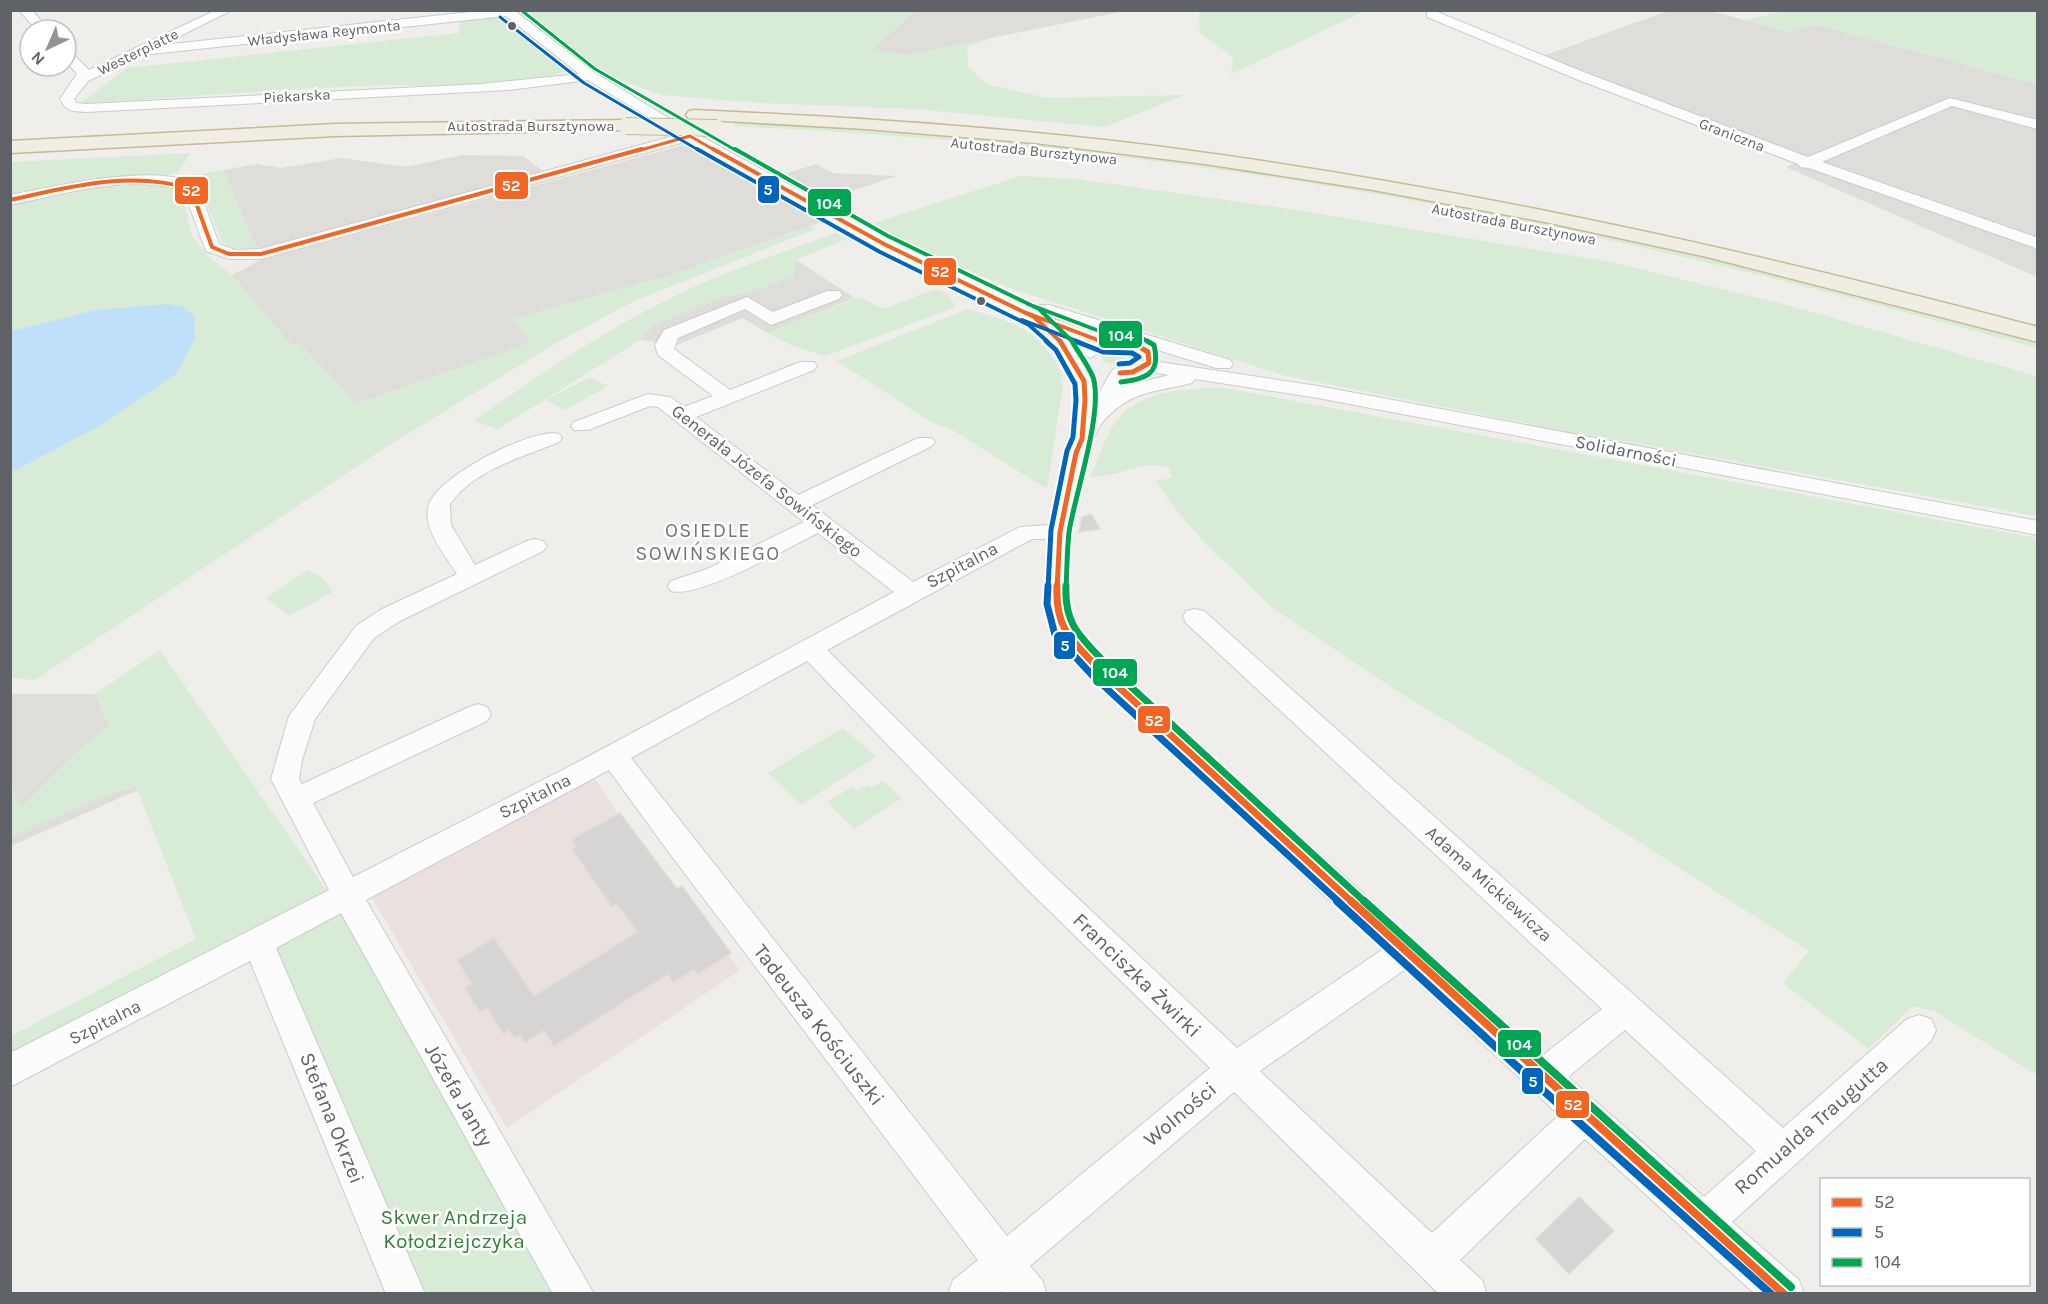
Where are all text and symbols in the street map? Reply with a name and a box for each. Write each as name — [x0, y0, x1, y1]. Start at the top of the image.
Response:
street label: Władysława Reymonta — [247, 16, 401, 50]
north arrow — [18, 18, 78, 78]
unlabelled marker — [506, 20, 518, 32]
street label: Westerplatte — [95, 25, 181, 79]
text: N — [27, 48, 49, 69]
street label: Piekarska — [263, 85, 331, 107]
street label: Graniczna — [1697, 114, 1767, 156]
street label: Autostrada Bursztynowa — [447, 117, 615, 135]
street label: Autostrada Bursztynowa — [950, 133, 1118, 169]
line badge: 52 — [494, 171, 529, 200]
line badge: 5 — [757, 175, 780, 204]
line badge: 52 — [174, 176, 209, 205]
text: 52 — [502, 176, 521, 195]
text: 5 — [763, 180, 773, 199]
text: 52 — [182, 181, 201, 200]
line badge: 104 — [807, 188, 852, 217]
text: 104 — [816, 194, 842, 213]
street label: Autostrada Bursztynowa — [1430, 199, 1598, 249]
line badge: 52 — [923, 257, 957, 286]
text: 52 — [931, 262, 950, 281]
unlabelled marker — [975, 295, 987, 307]
line badge: 104 — [1098, 320, 1143, 349]
text: 104 — [1108, 326, 1134, 345]
street label: Generała Józefa Sowińskiego — [667, 400, 867, 562]
street label: Solidarności — [1573, 430, 1679, 472]
district label: OSIEDLE SOWIŃSKIEGO — [635, 519, 781, 565]
street label: Szpitalna — [922, 537, 1002, 593]
line badge: 5 — [1053, 631, 1076, 660]
text: 5 — [1060, 636, 1070, 655]
line badge: 104 — [1092, 658, 1138, 687]
text: 104 — [1102, 663, 1128, 682]
line badge: 52 — [1137, 705, 1171, 734]
text: 52 — [1145, 711, 1164, 730]
street label: Szpitalna — [495, 769, 575, 823]
street label: Adama Mickiewicza — [1421, 821, 1557, 947]
street label: Franciszka Żwirki — [1068, 908, 1206, 1042]
street label: Tadeusza Kościuszki — [749, 940, 889, 1110]
street label: Szpitalna — [65, 995, 145, 1049]
line badge: 104 — [1497, 1029, 1542, 1058]
text: 104 — [1506, 1035, 1532, 1054]
street label: Józefa Janty — [420, 1039, 498, 1151]
street label: Stefana Okrzei — [295, 1049, 369, 1187]
street label: Romualda Traugutta — [1729, 1053, 1893, 1199]
line badge: 5 — [1521, 1067, 1544, 1095]
text: 5 — [1528, 1072, 1538, 1091]
street label: Wolności — [1139, 1077, 1221, 1151]
line badge: 52 — [1555, 1090, 1590, 1119]
text: 52 — [1564, 1095, 1583, 1114]
legend — [1820, 1178, 2030, 1286]
text: 52 — [1874, 1191, 1895, 1213]
park label: Skwer Andrzeja Kołodziejczyka — [381, 1205, 527, 1253]
text: 5 — [1874, 1221, 1884, 1243]
text: 104 — [1874, 1251, 1901, 1273]

